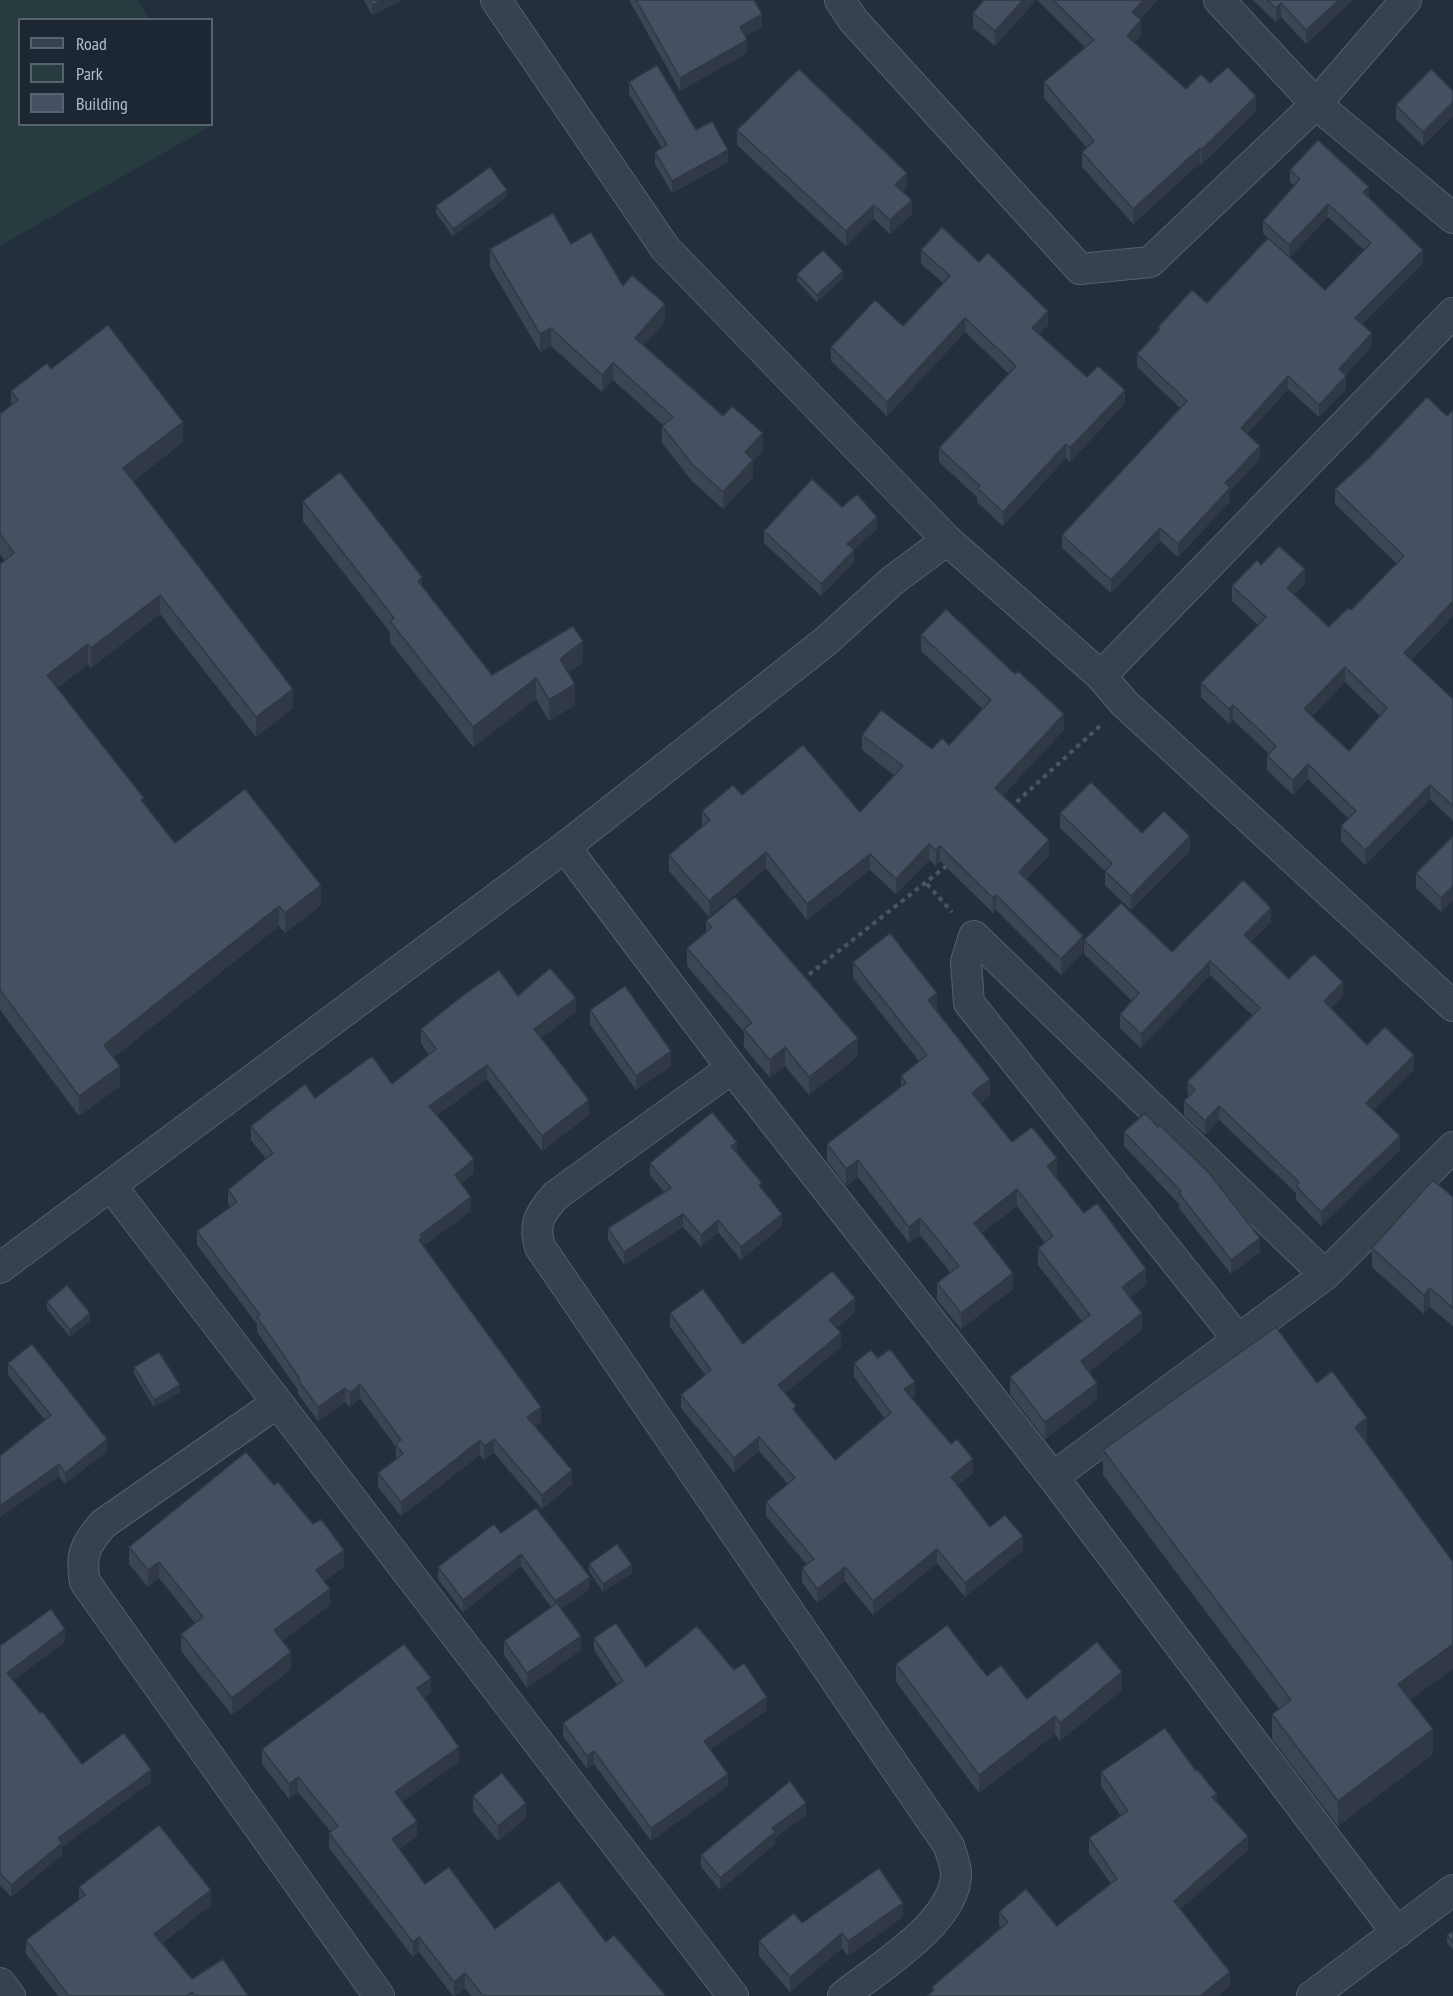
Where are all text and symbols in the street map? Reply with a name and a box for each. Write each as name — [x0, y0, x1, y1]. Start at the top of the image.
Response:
legend — [18, 18, 213, 126]
text: Road — [76, 32, 107, 55]
text: Park — [76, 62, 103, 85]
text: Building — [76, 92, 128, 115]

